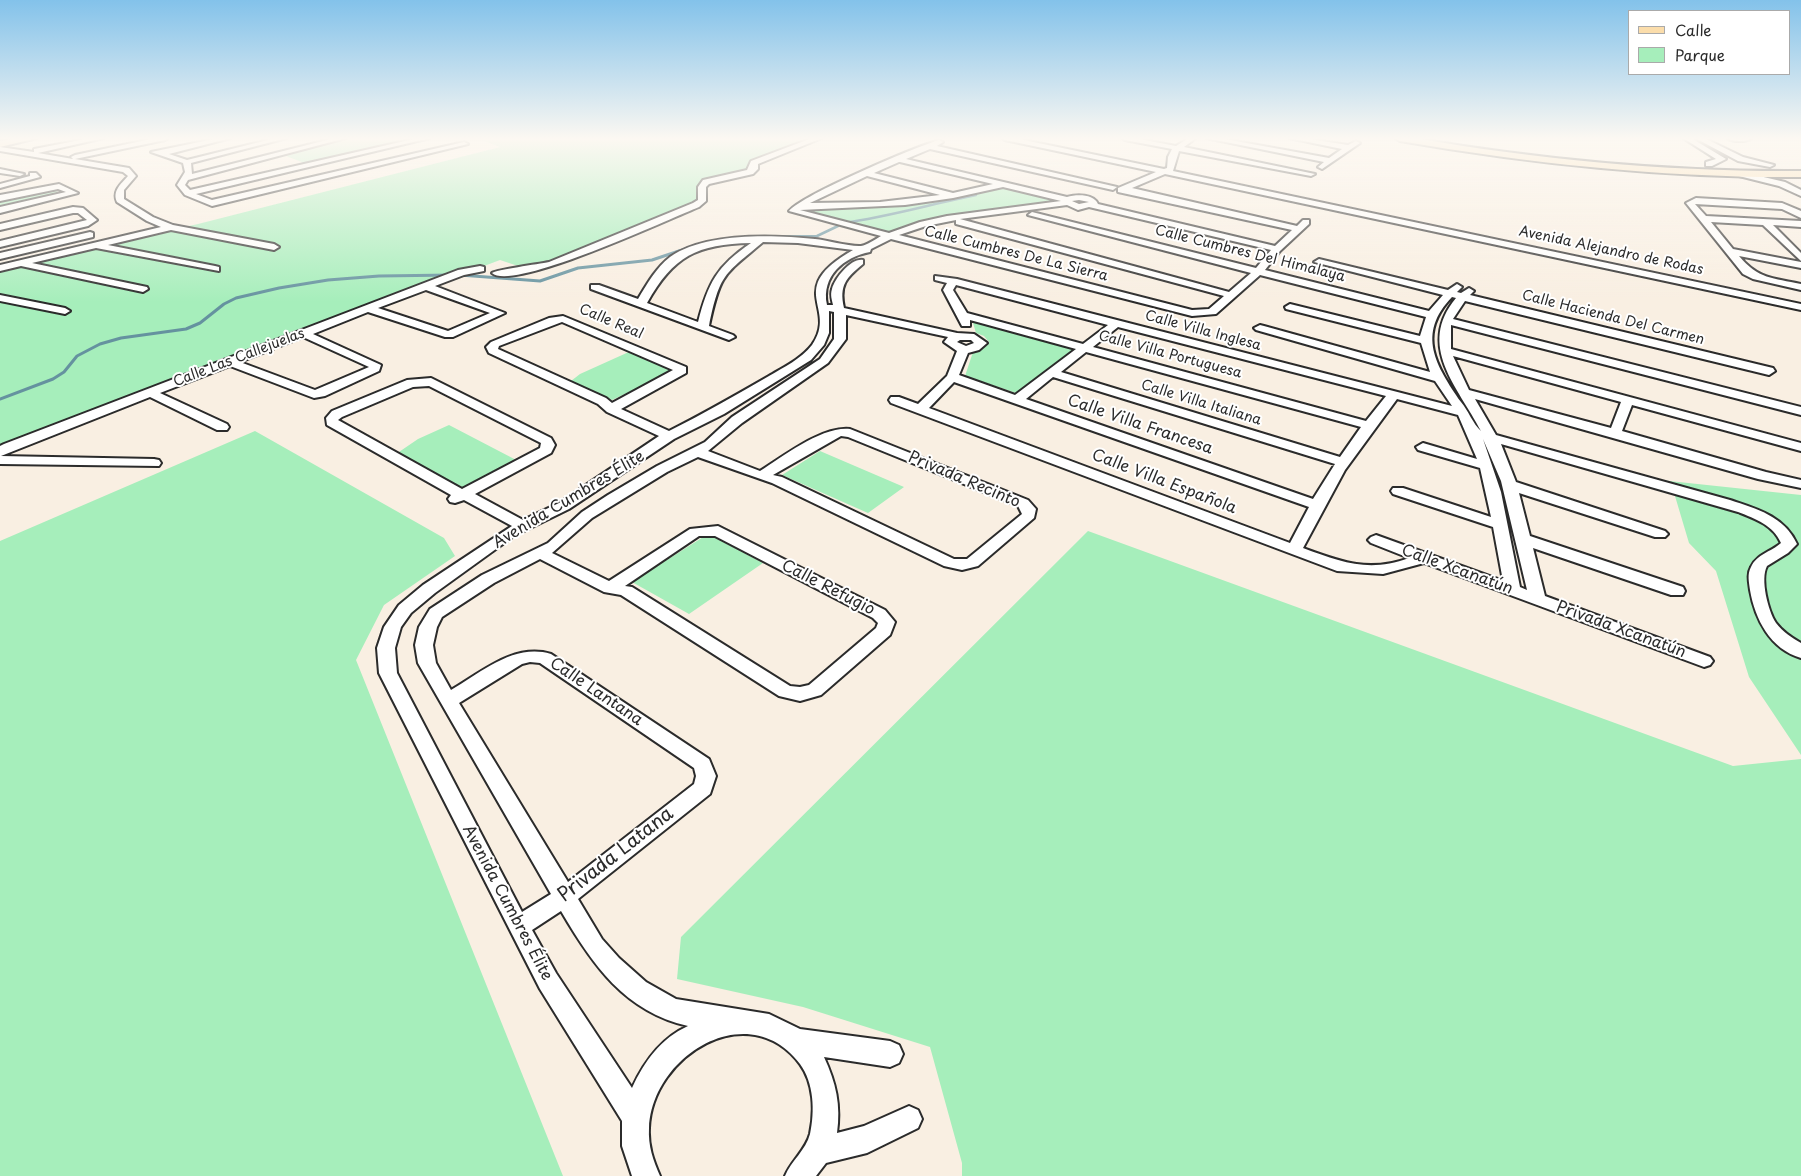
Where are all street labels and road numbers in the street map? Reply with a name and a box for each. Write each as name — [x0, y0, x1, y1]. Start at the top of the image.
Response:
street label: Calle Cumbres Del Himalaya — [1153, 222, 1347, 286]
street label: Calle Cumbres De La Sierra — [922, 223, 1110, 285]
street label: Avenida Alejandro de Rodas — [1517, 223, 1705, 279]
street label: Calle Hacienda Del Carmen — [1520, 287, 1706, 349]
street label: Calle Real — [576, 301, 646, 343]
street label: Calle Villa Inglesa — [1143, 307, 1263, 355]
street label: Calle Las Callejuelas — [171, 325, 307, 391]
street label: Calle Villa Portuguesa — [1096, 328, 1244, 382]
street label: Calle Villa Italiana — [1139, 377, 1263, 429]
street label: Calle Villa Francesa — [1065, 391, 1215, 459]
street label: Calle Villa Española — [1089, 446, 1239, 518]
street label: Avenida Cumbres Élite — [490, 447, 648, 553]
street label: Privada Recinto — [905, 448, 1023, 512]
street label: Calle Xcanatún — [1399, 541, 1515, 599]
street label: Calle Refugio — [778, 556, 878, 620]
street label: Privada Xcanatún — [1554, 598, 1688, 662]
street label: Calle Lantana — [546, 654, 646, 730]
street label: Privada Latana — [554, 803, 678, 907]
street label: Avenida Cumbres Élite — [458, 822, 556, 984]

